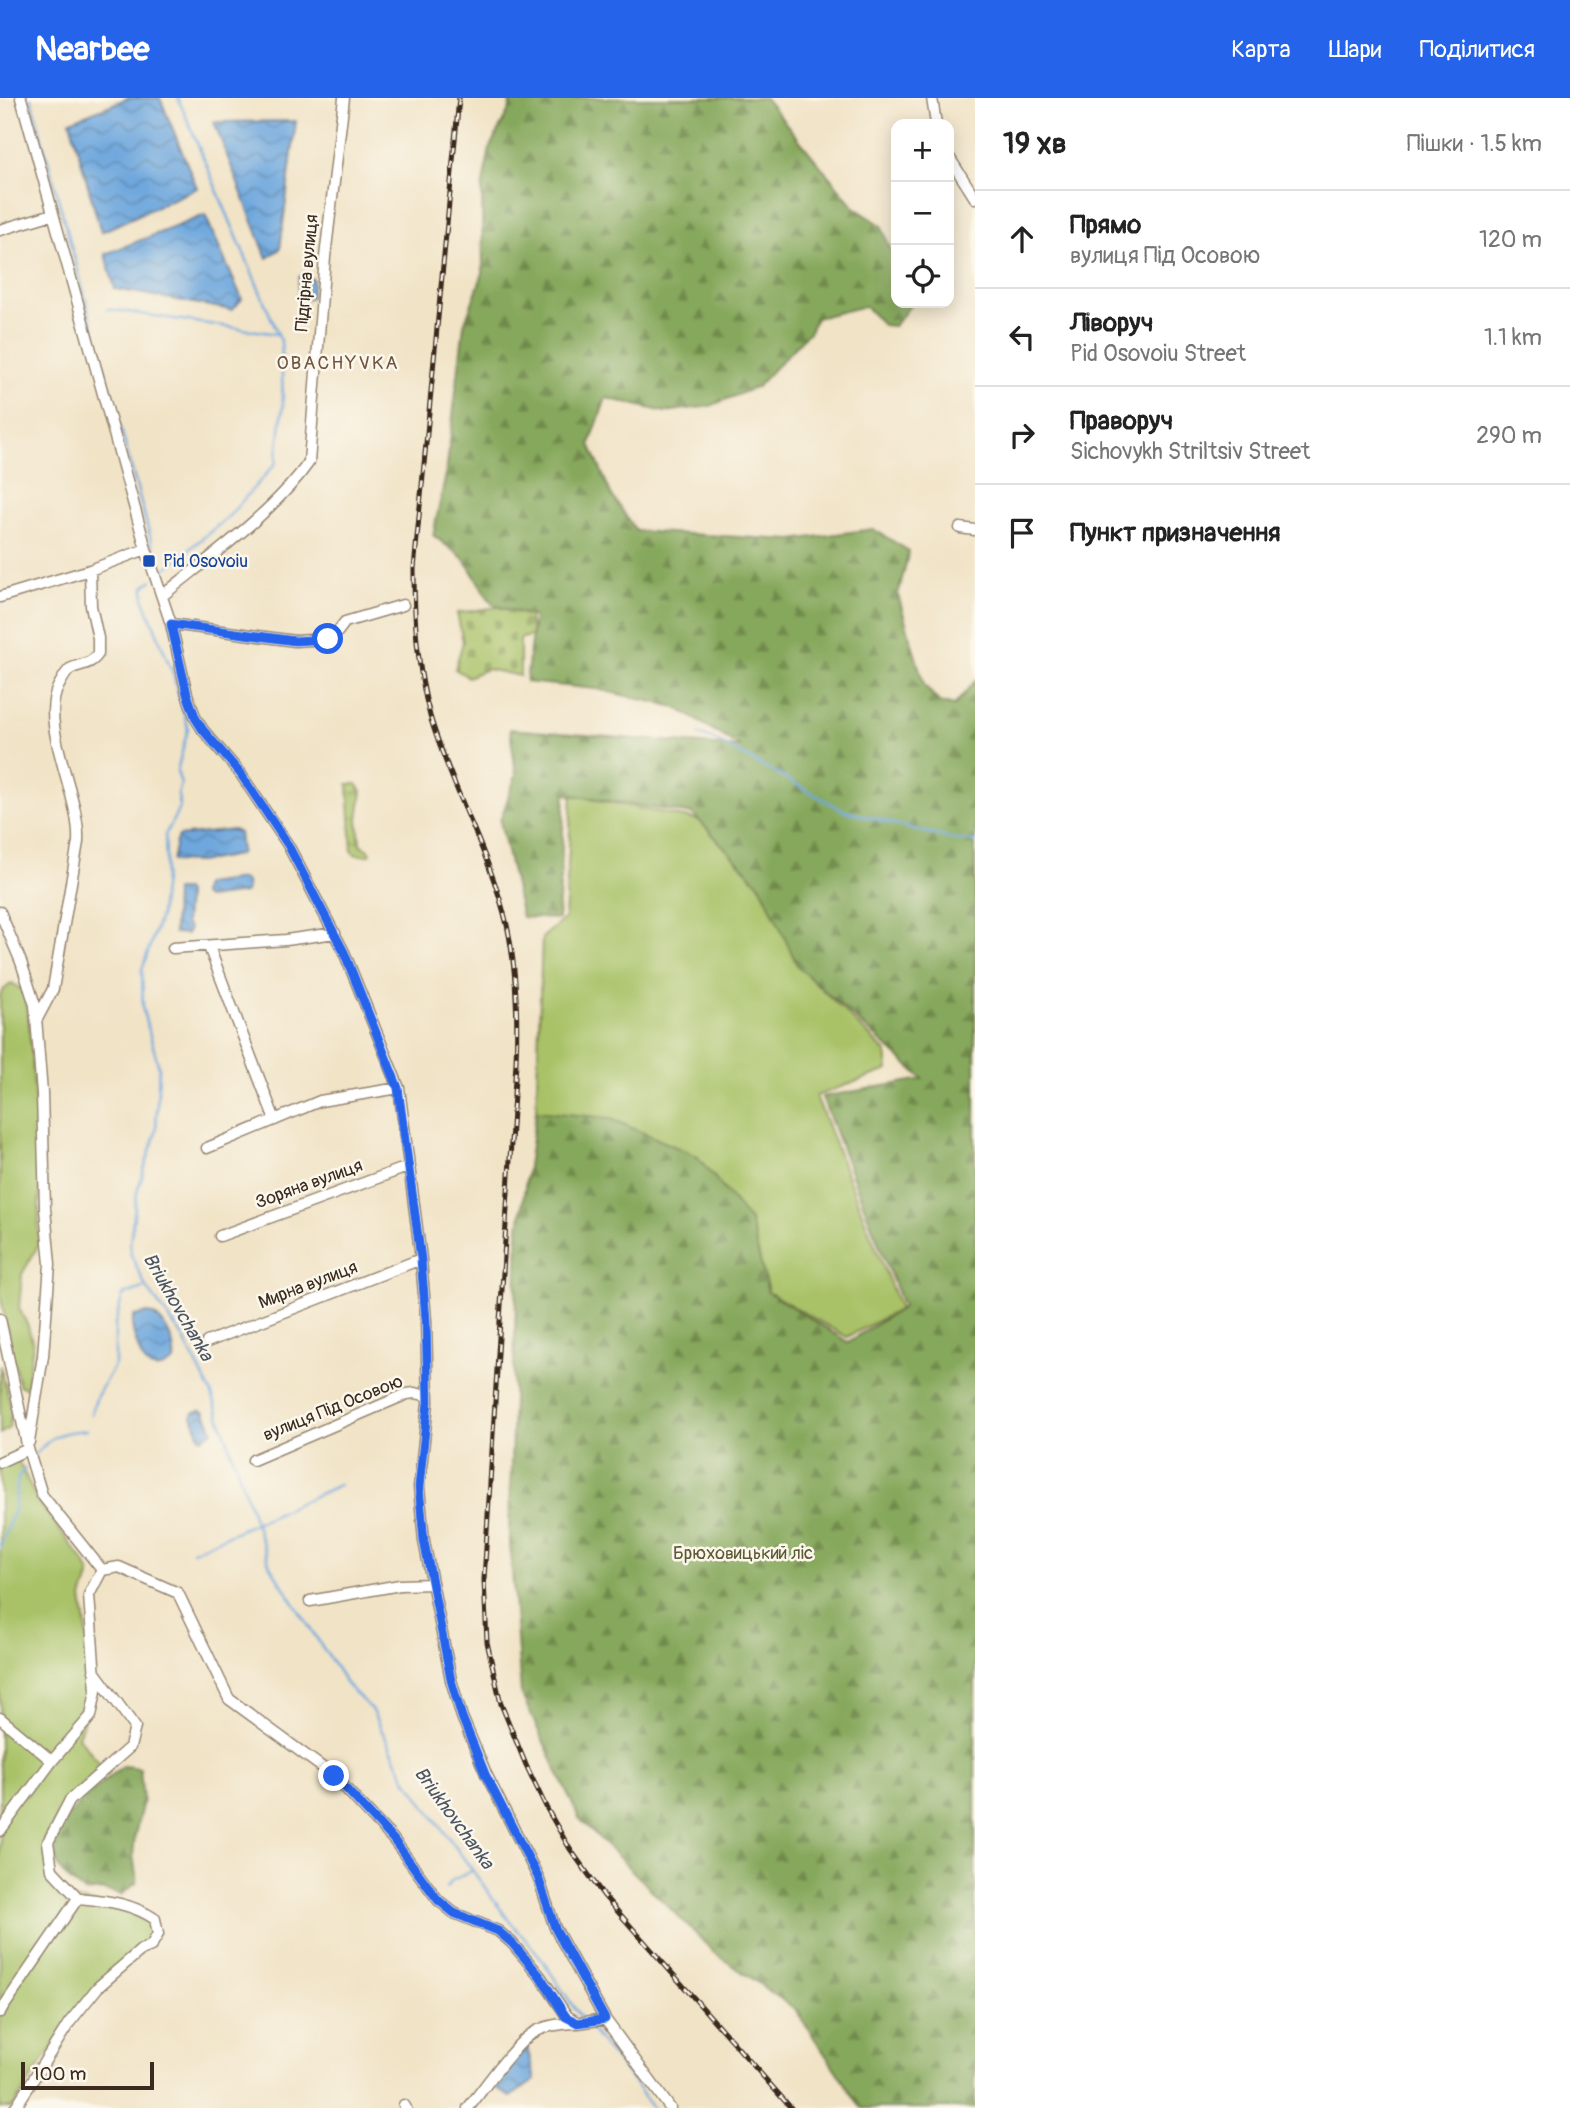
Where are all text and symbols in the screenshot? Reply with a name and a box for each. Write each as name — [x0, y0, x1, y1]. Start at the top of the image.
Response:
text: Nearbee — [35, 29, 149, 70]
text: Карта — [1231, 35, 1291, 64]
text: Шари — [1329, 35, 1382, 64]
text: Поділитися — [1420, 35, 1535, 64]
map controls — [891, 119, 954, 308]
button: + — [891, 119, 954, 182]
text: 19 хв — [1003, 125, 1066, 162]
text: Пішки · 1.5 km — [1407, 129, 1542, 158]
button: − — [891, 182, 954, 245]
text: Прямо — [1070, 209, 1141, 241]
street label: Підгірна вулиця — [290, 213, 324, 333]
icon: ahead — [1003, 220, 1041, 258]
text: 120 m — [1479, 225, 1542, 254]
text: вулиця Під Осовою — [1070, 241, 1261, 270]
button: locate — [891, 245, 954, 308]
text: Ліворуч — [1070, 307, 1154, 339]
icon: left — [1003, 318, 1041, 356]
text: 1.1 km — [1484, 323, 1542, 352]
text: Pid Osovoiu Street — [1070, 339, 1246, 368]
district label: OBACHYVKA — [276, 351, 400, 375]
text: Праворуч — [1070, 405, 1173, 437]
icon: right — [1003, 416, 1041, 454]
text: 290 m — [1476, 421, 1542, 450]
text: Sichovykh Striltsiv Street — [1070, 437, 1310, 466]
icon: arrive — [1003, 514, 1041, 552]
text: Пункт призначення — [1070, 517, 1281, 549]
place label: Pid Osovoiu — [163, 550, 248, 573]
marker: Pid Osovoiu — [141, 553, 157, 569]
route start — [312, 623, 343, 654]
street label: Зоряна вулиця — [252, 1154, 366, 1214]
water label: Briukhovchanka — [138, 1249, 219, 1366]
street label: Мирна вулиця — [255, 1256, 361, 1314]
street label: вулиця Під Осовою — [260, 1369, 406, 1447]
park label: Брюховицький ліс — [673, 1542, 813, 1565]
route end — [318, 1760, 349, 1791]
water label: Briukhovchanka — [409, 1762, 500, 1875]
scale bar — [21, 2059, 154, 2091]
text: 100 m — [32, 2062, 86, 2086]

